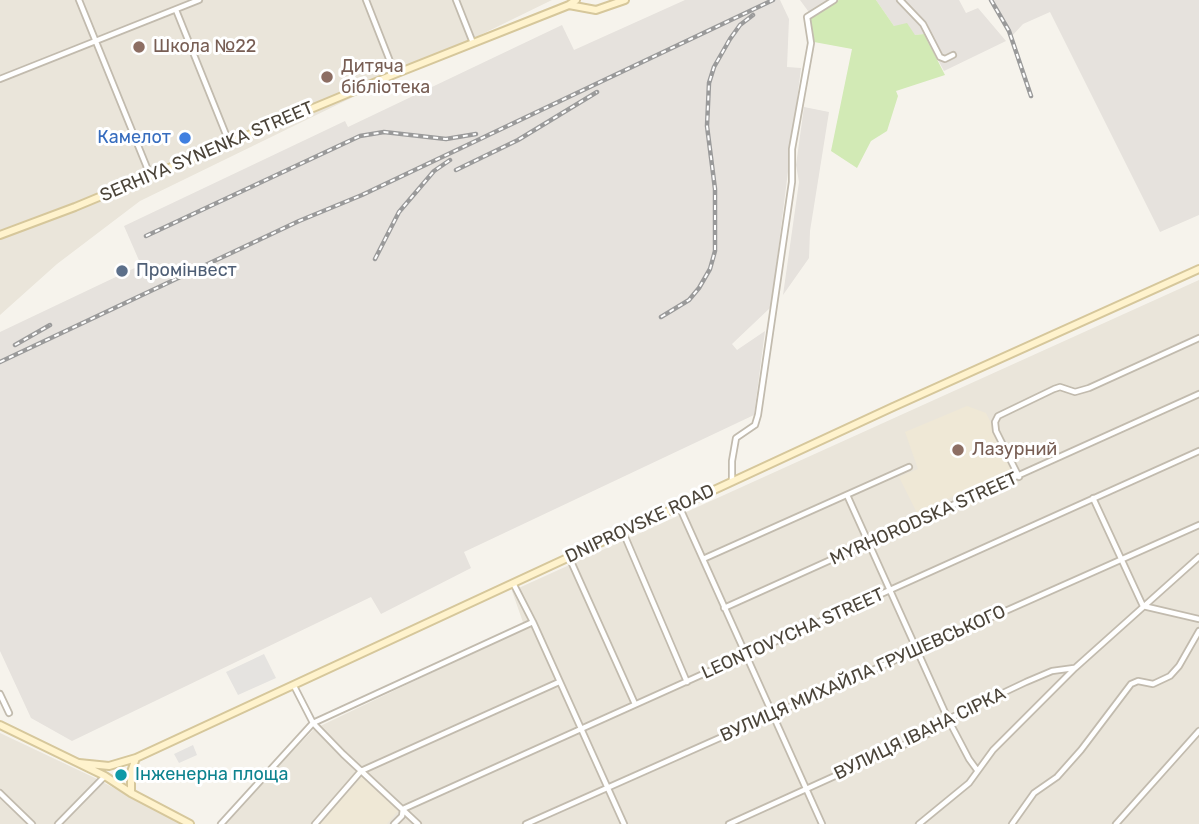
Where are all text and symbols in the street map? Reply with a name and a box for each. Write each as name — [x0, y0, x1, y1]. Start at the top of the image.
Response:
place label: Школа №22 — [153, 36, 256, 58]
marker: Школа №22 — [131, 39, 147, 55]
place label: Дитяча бібліотека — [341, 56, 430, 98]
marker: Дитяча бібліотека — [319, 69, 335, 85]
street label: SERHIYA SYNENKA STREET — [97, 97, 317, 207]
place label: Камелот — [97, 127, 171, 149]
marker: Камелот — [177, 130, 193, 146]
place label: Промінвест — [136, 260, 237, 282]
marker: Промінвест — [114, 263, 130, 279]
place label: Лазурний — [972, 439, 1057, 461]
marker: Лазурний — [950, 442, 966, 458]
street label: MYRHORODSKA STREET — [827, 468, 1021, 570]
street label: DNIPROVSKE ROAD — [562, 480, 718, 568]
street label: LEONTOVYCHA STREET — [698, 584, 888, 684]
street label: ВУЛИЦЯ МИХАЙЛА ГРУШЕВСЬКОГО — [717, 601, 1009, 747]
street label: ВУЛИЦЯ ІВАНА СІРКА — [831, 683, 1009, 785]
place label: Інженерна площа — [135, 764, 288, 786]
marker: Інженерна площа — [113, 767, 129, 783]

